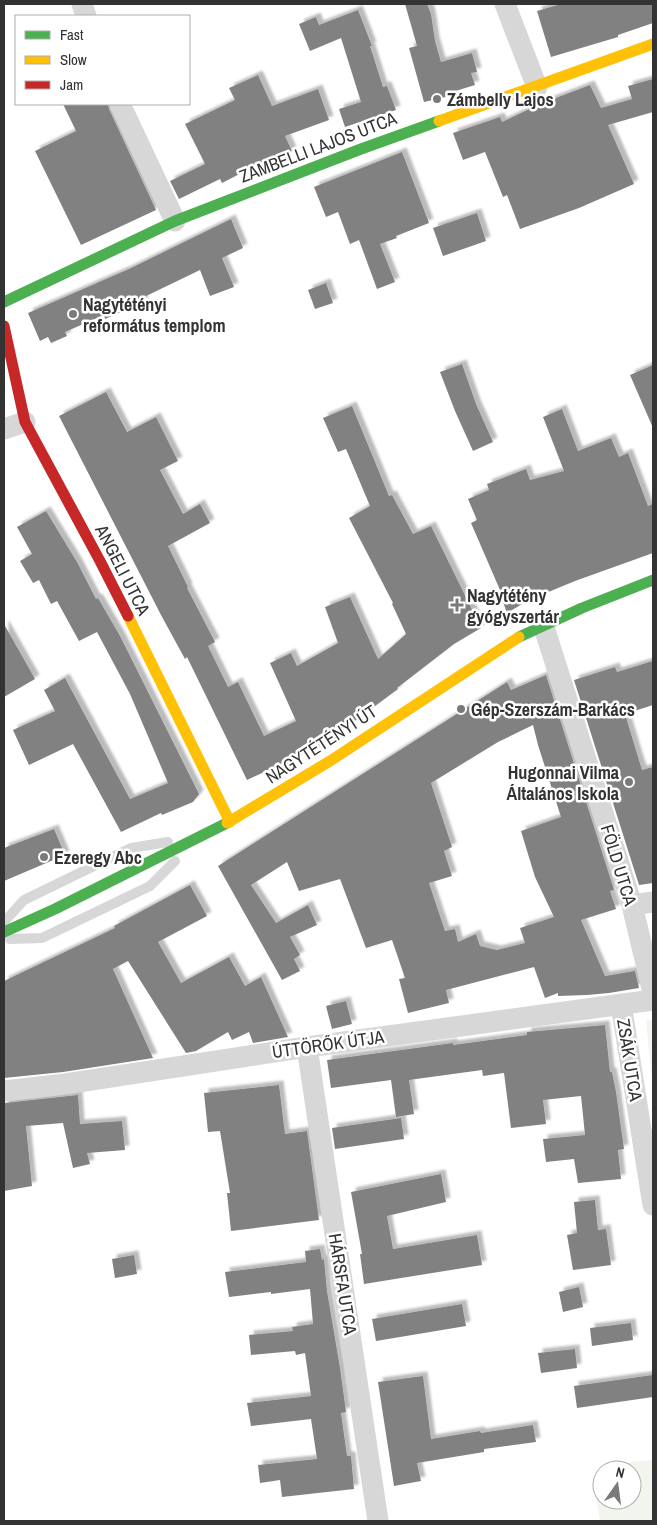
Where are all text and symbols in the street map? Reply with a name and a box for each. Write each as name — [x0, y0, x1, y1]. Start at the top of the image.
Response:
legend — [15, 15, 190, 105]
text: Fast — [60, 24, 84, 45]
text: Slow — [60, 49, 87, 70]
text: Jam — [60, 74, 83, 95]
place label: Zámbelly Lajos — [447, 87, 554, 112]
marker: Zámbelly Lajos — [431, 93, 443, 105]
street label: ZAMBELLI LAJOS UTCA — [236, 105, 400, 189]
place label: Nagytétényi református templom — [83, 292, 226, 338]
marker: Nagytétényi református templom — [67, 308, 79, 320]
street label: ANGELI UTCA — [89, 520, 157, 620]
place label: Nagytétény gyógyszertár — [467, 583, 559, 629]
marker: Nagytétény gyógyszertár — [451, 599, 463, 611]
place label: Gép-Szerszám-Barkács — [471, 697, 635, 722]
street label: NAGYTÉTÉNYI ÚT — [261, 699, 381, 789]
marker: Gép-Szerszám-Barkács — [455, 703, 467, 715]
place label: Hugonnai Vilma Általános Iskola — [507, 760, 620, 806]
marker: Hugonnai Vilma Általános Iskola — [623, 776, 635, 788]
street label: FÖLD UTCA — [595, 821, 643, 909]
place label: Ezeregy Abc — [54, 845, 142, 870]
marker: Ezeregy Abc — [38, 851, 50, 863]
street label: ZSÁK UTCA — [611, 1017, 649, 1103]
street label: ÚTTÖRŐK ÚTJA — [270, 1024, 386, 1064]
street label: HÁRSFA UTCA — [323, 1231, 363, 1337]
north arrow — [592, 1460, 642, 1510]
text: N — [614, 1463, 626, 1482]

